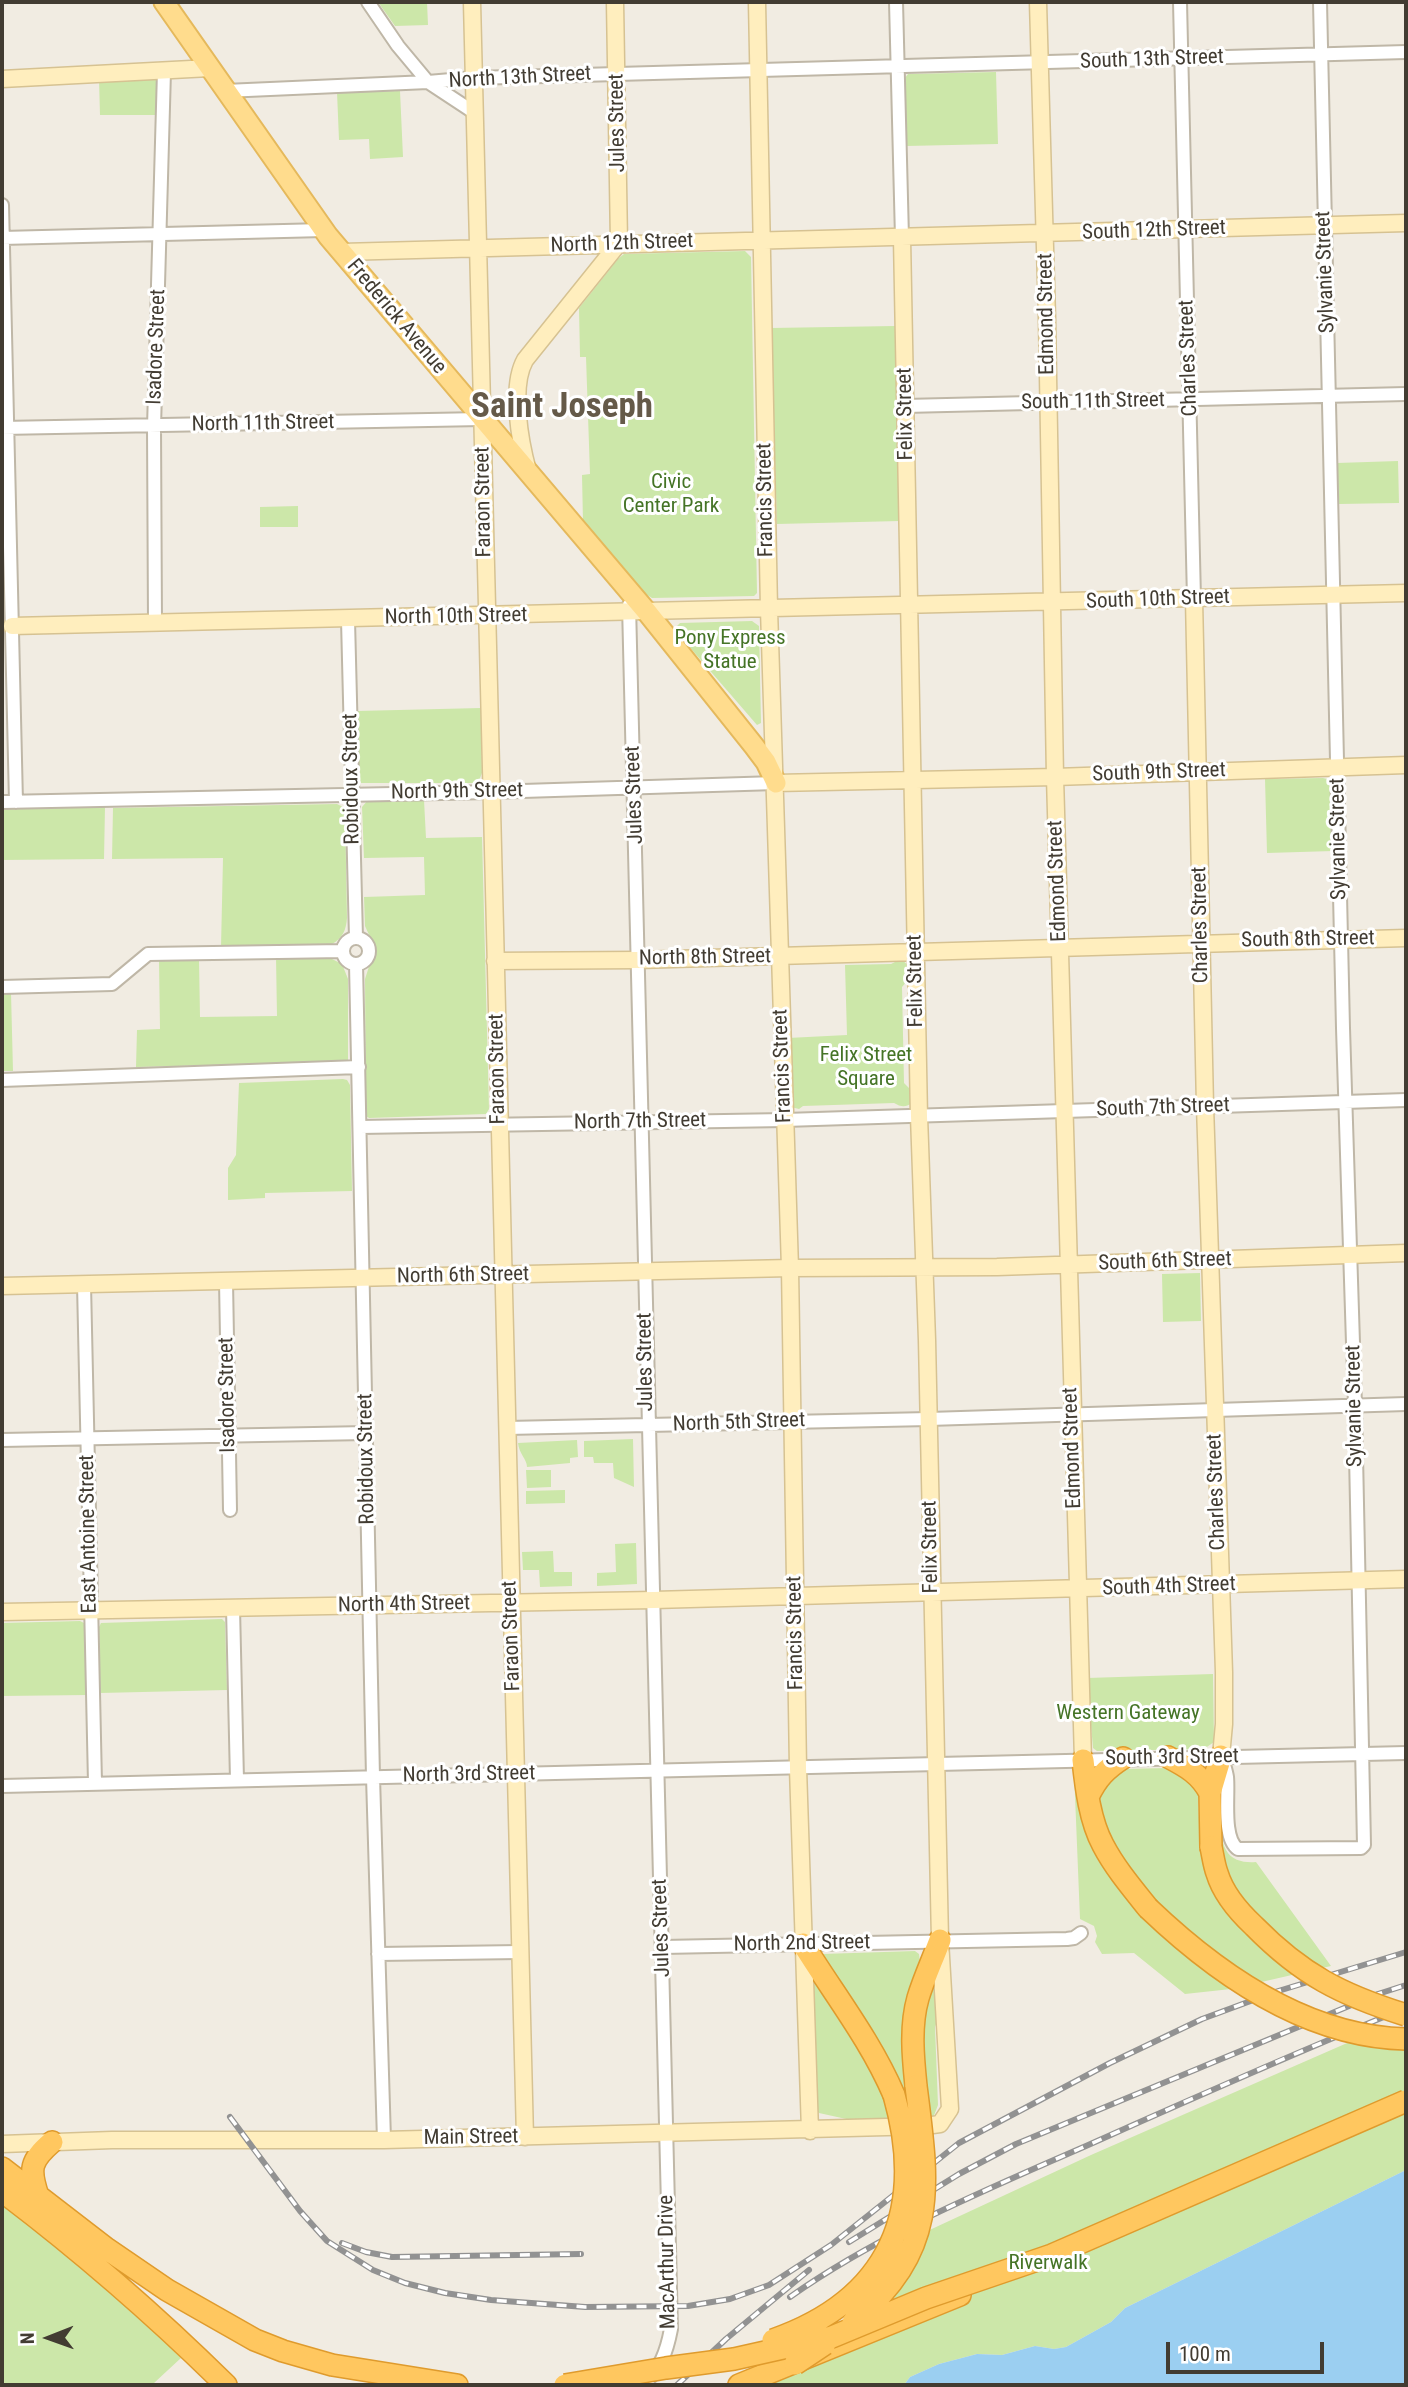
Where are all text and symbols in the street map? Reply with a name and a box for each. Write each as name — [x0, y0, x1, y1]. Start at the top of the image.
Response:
street label: South 13th Street — [1080, 45, 1224, 75]
street label: North 13th Street — [448, 62, 592, 94]
street label: Jules Street — [605, 74, 631, 172]
street label: Sylvanie Street — [1311, 210, 1341, 334]
street label: South 12th Street — [1082, 216, 1226, 246]
street label: North 12th Street — [550, 229, 694, 259]
street label: Edmond Street — [1033, 253, 1061, 375]
street label: Frederick Avenue — [341, 255, 451, 379]
street label: Isadore Street — [142, 289, 172, 405]
street label: Charles Street — [1174, 299, 1204, 417]
street label: Felix Street — [893, 367, 919, 461]
district label: Saint Joseph — [471, 387, 653, 429]
street label: South 11th Street — [1021, 388, 1165, 416]
street label: North 11th Street — [191, 410, 335, 438]
street label: Francis Street — [752, 443, 780, 557]
street label: Faraon Street — [470, 446, 498, 558]
park label: Civic Center Park — [623, 470, 719, 520]
street label: South 10th Street — [1086, 585, 1230, 615]
street label: North 10th Street — [384, 603, 528, 631]
park label: Pony Express Statue — [675, 626, 785, 676]
street label: Robidoux Street — [338, 713, 366, 845]
street label: Jules Street — [621, 745, 649, 845]
street label: South 9th Street — [1092, 758, 1226, 788]
street label: North 9th Street — [391, 778, 523, 806]
street label: Sylvanie Street — [1325, 778, 1353, 900]
street label: Edmond Street — [1043, 820, 1073, 942]
street label: Charles Street — [1187, 866, 1215, 984]
street label: South 8th Street — [1241, 926, 1375, 954]
street label: Felix Street — [903, 934, 929, 1028]
street label: North 8th Street — [639, 944, 771, 972]
street label: Francis Street — [768, 1009, 798, 1123]
street label: Faraon Street — [484, 1013, 512, 1125]
park label: Felix Street Square — [820, 1043, 912, 1093]
street label: South 7th Street — [1096, 1093, 1230, 1123]
street label: North 7th Street — [574, 1108, 706, 1136]
street label: South 6th Street — [1098, 1247, 1232, 1277]
street label: North 6th Street — [397, 1262, 529, 1290]
street label: Jules Street — [633, 1313, 659, 1411]
street label: Isadore Street — [214, 1337, 242, 1453]
street label: Sylvanie Street — [1341, 1345, 1369, 1467]
street label: Edmond Street — [1058, 1387, 1088, 1509]
street label: Robidoux Street — [353, 1393, 381, 1525]
street label: North 5th Street — [672, 1408, 806, 1438]
street label: Charles Street — [1202, 1433, 1232, 1551]
street label: East Antoine Street — [75, 1454, 103, 1614]
street label: Felix Street — [918, 1500, 944, 1594]
street label: South 4th Street — [1102, 1572, 1236, 1602]
street label: Francis Street — [782, 1576, 810, 1690]
street label: Faraon Street — [497, 1580, 527, 1692]
street label: North 4th Street — [338, 1591, 470, 1619]
park label: Western Gateway — [1056, 1701, 1200, 1727]
street label: South 3rd Street — [1105, 1744, 1239, 1772]
street label: North 3rd Street — [402, 1761, 536, 1789]
street label: Jules Street — [648, 1878, 676, 1978]
street label: North 2nd Street — [733, 1930, 871, 1958]
street label: Main Street — [423, 2125, 519, 2151]
street label: MacArthur Drive — [654, 2195, 682, 2329]
park label: Riverwalk — [1008, 2251, 1088, 2277]
north arrow — [14, 2303, 84, 2373]
scale bar — [1170, 2328, 1328, 2372]
text: N — [16, 2332, 39, 2344]
text: 100 m — [1179, 2342, 1231, 2366]

